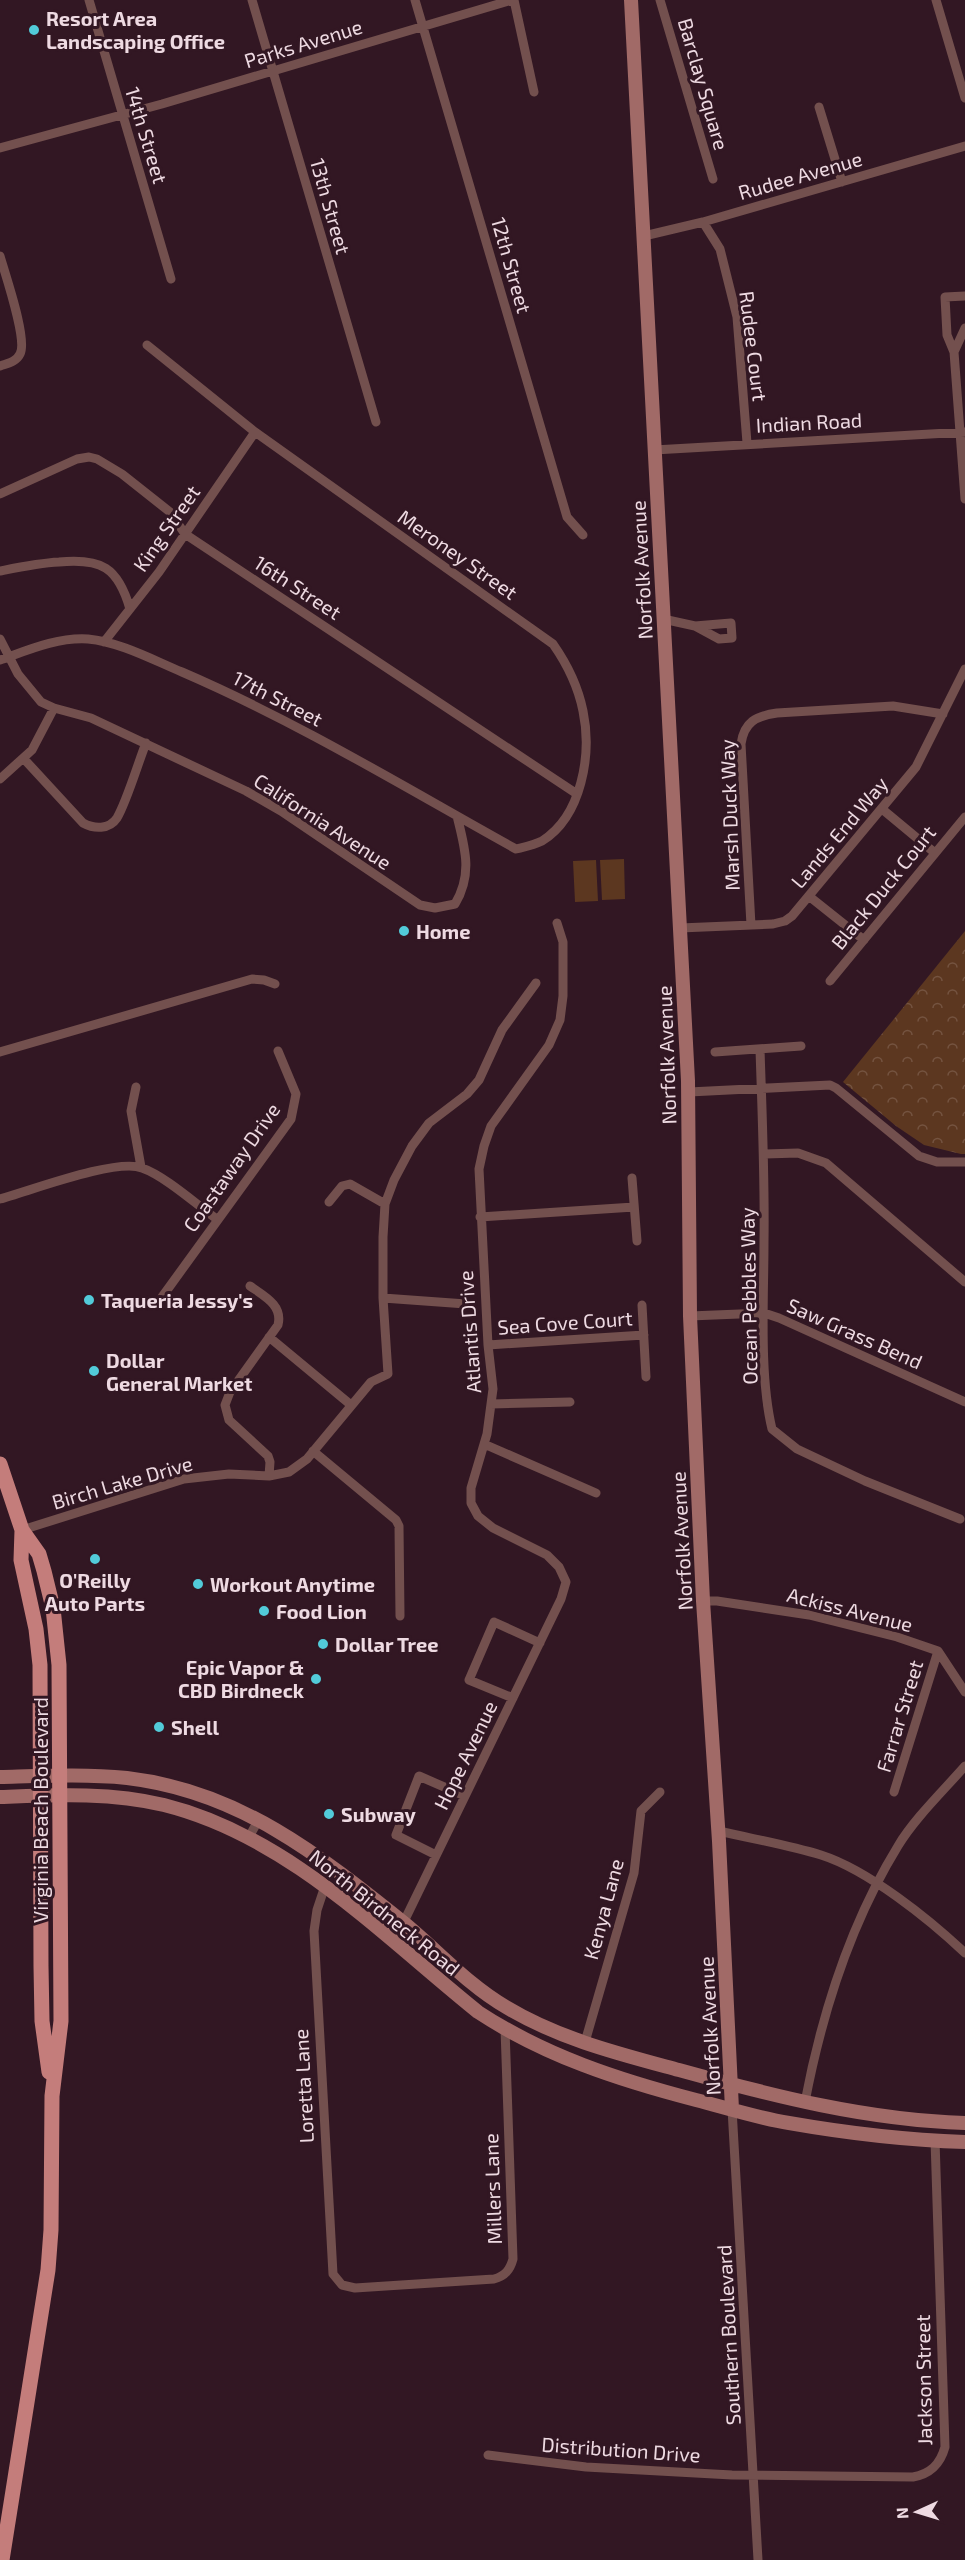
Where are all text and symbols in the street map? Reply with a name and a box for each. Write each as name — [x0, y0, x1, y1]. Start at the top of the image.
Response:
place label: Resort Area Landscaping Office — [46, 6, 225, 53]
street label: Parks Avenue — [241, 14, 365, 72]
street label: Barclay Square — [674, 15, 734, 153]
marker: Resort Area Landscaping Office — [27, 23, 41, 37]
street label: 14th Street — [121, 84, 173, 186]
street label: Rudee Avenue — [735, 146, 865, 204]
street label: 13th Street — [306, 155, 356, 257]
street label: 12th Street — [487, 214, 537, 316]
street label: Rudee Court — [735, 289, 773, 403]
street label: Indian Road — [755, 407, 863, 437]
street label: King Street — [128, 480, 205, 576]
street label: Norfolk Avenue — [625, 500, 657, 640]
street label: Meroney Street — [394, 504, 522, 604]
street label: 16th Street — [250, 550, 346, 624]
street label: 17th Street — [229, 665, 327, 731]
street label: Marsh Duck Way — [714, 738, 744, 891]
street label: California Avenue — [250, 768, 396, 874]
street label: Lands End Way — [786, 771, 893, 892]
street label: Black Duck Court — [826, 820, 940, 954]
place label: Home — [416, 919, 471, 943]
marker: Home — [397, 924, 411, 938]
street label: Norfolk Avenue — [652, 985, 680, 1125]
street label: Coastaway Drive — [178, 1098, 284, 1236]
street label: Ocean Pebbles Way — [734, 1207, 762, 1385]
street label: Atlantis Drive — [453, 1270, 485, 1394]
place label: Taqueria Jessy's — [101, 1288, 253, 1313]
street label: Saw Grass Bend — [784, 1292, 926, 1374]
marker: Taqueria Jessy's — [82, 1293, 96, 1307]
street label: Sea Cove Court — [497, 1305, 634, 1339]
place label: Dollar General Market — [106, 1348, 252, 1395]
marker: Dollar General Market — [87, 1364, 101, 1378]
street label: Birch Lake Drive — [49, 1451, 195, 1513]
street label: Norfolk Avenue — [665, 1471, 697, 1611]
marker: O'Reilly Auto Parts — [88, 1552, 102, 1566]
place label: O'Reilly Auto Parts — [45, 1568, 145, 1615]
place label: Workout Anytime — [210, 1572, 375, 1597]
marker: Workout Anytime — [191, 1577, 205, 1591]
street label: Ackiss Avenue — [785, 1582, 915, 1636]
place label: Food Lion — [276, 1599, 367, 1623]
marker: Food Lion — [257, 1604, 271, 1618]
place label: Dollar Tree — [335, 1632, 438, 1656]
marker: Dollar Tree — [316, 1637, 330, 1651]
place label: Epic Vapor & CBD Birdneck — [178, 1655, 305, 1702]
street label: Farrar Street — [871, 1657, 928, 1775]
marker: Epic Vapor & CBD Birdneck — [309, 1672, 323, 1686]
street label: Virginia Beach Boulevard — [28, 1697, 52, 1923]
street label: Hope Avenue — [428, 1697, 502, 1813]
place label: Shell — [171, 1715, 220, 1739]
marker: Shell — [152, 1720, 166, 1734]
place label: Subway — [341, 1802, 417, 1827]
marker: Subway — [322, 1807, 336, 1821]
street label: North Birdneck Road — [305, 1844, 465, 1980]
street label: Kenya Lane — [578, 1856, 628, 1962]
street label: Norfolk Avenue — [693, 1956, 725, 2096]
street label: Loretta Lane — [288, 2028, 318, 2144]
street label: Millers Lane — [478, 2133, 506, 2245]
street label: Southern Boulevard — [711, 2244, 745, 2426]
street label: Jackson Street — [910, 2314, 936, 2446]
street label: Distribution Drive — [541, 2431, 701, 2467]
north arrow — [887, 2482, 947, 2542]
text: N — [892, 2507, 911, 2520]

